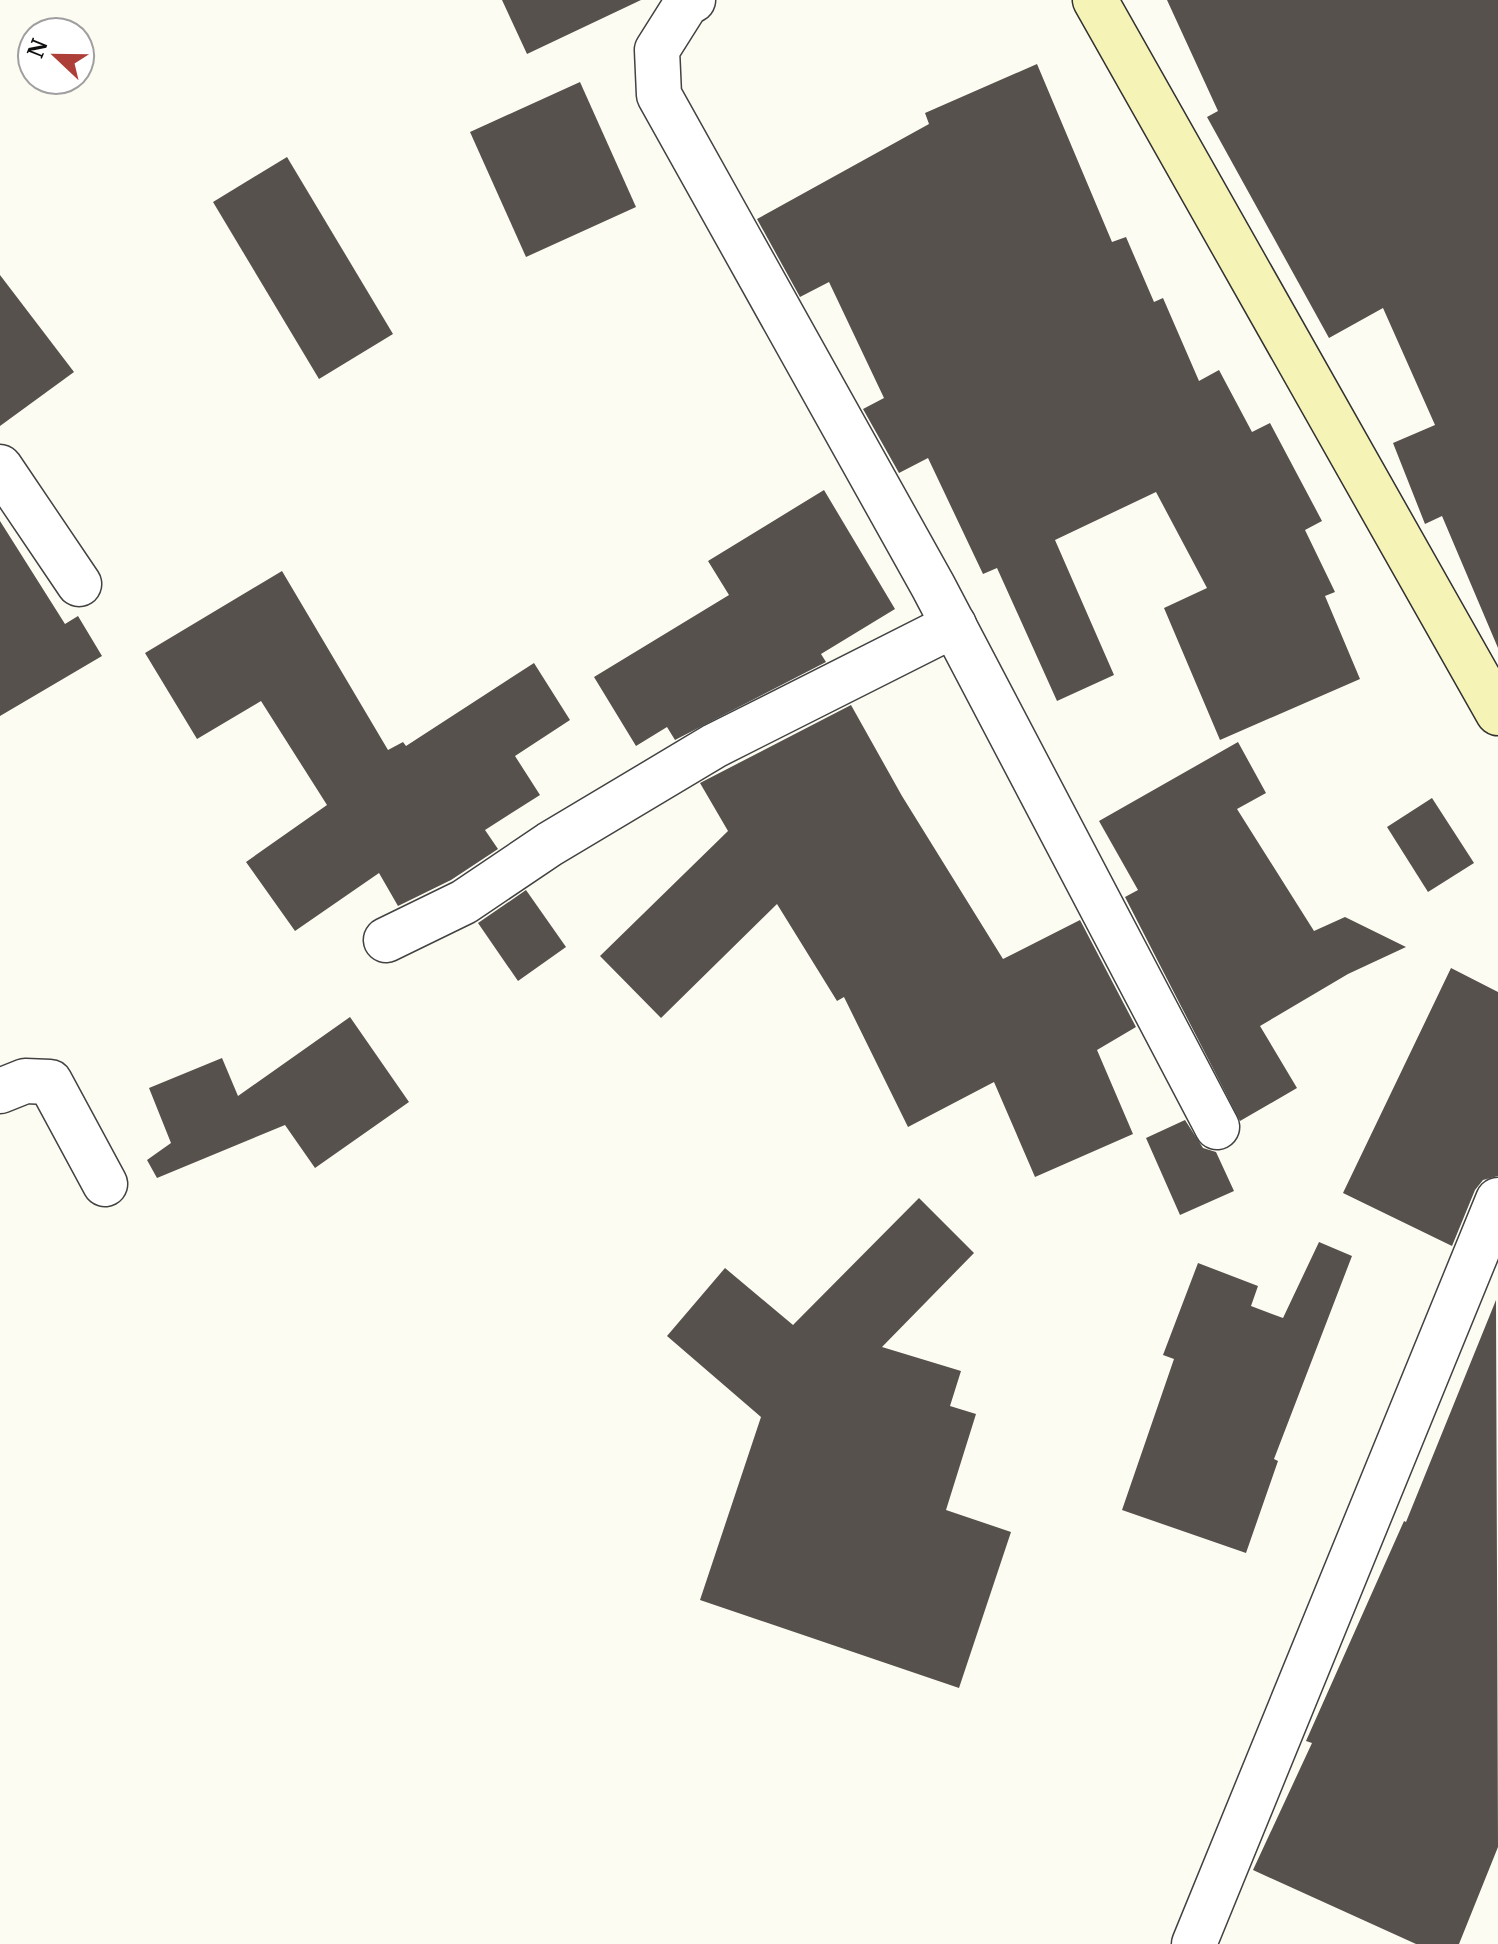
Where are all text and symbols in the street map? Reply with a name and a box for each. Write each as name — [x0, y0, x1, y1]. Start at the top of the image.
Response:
north arrow — [16, 16, 96, 96]
text: N — [21, 35, 54, 62]

